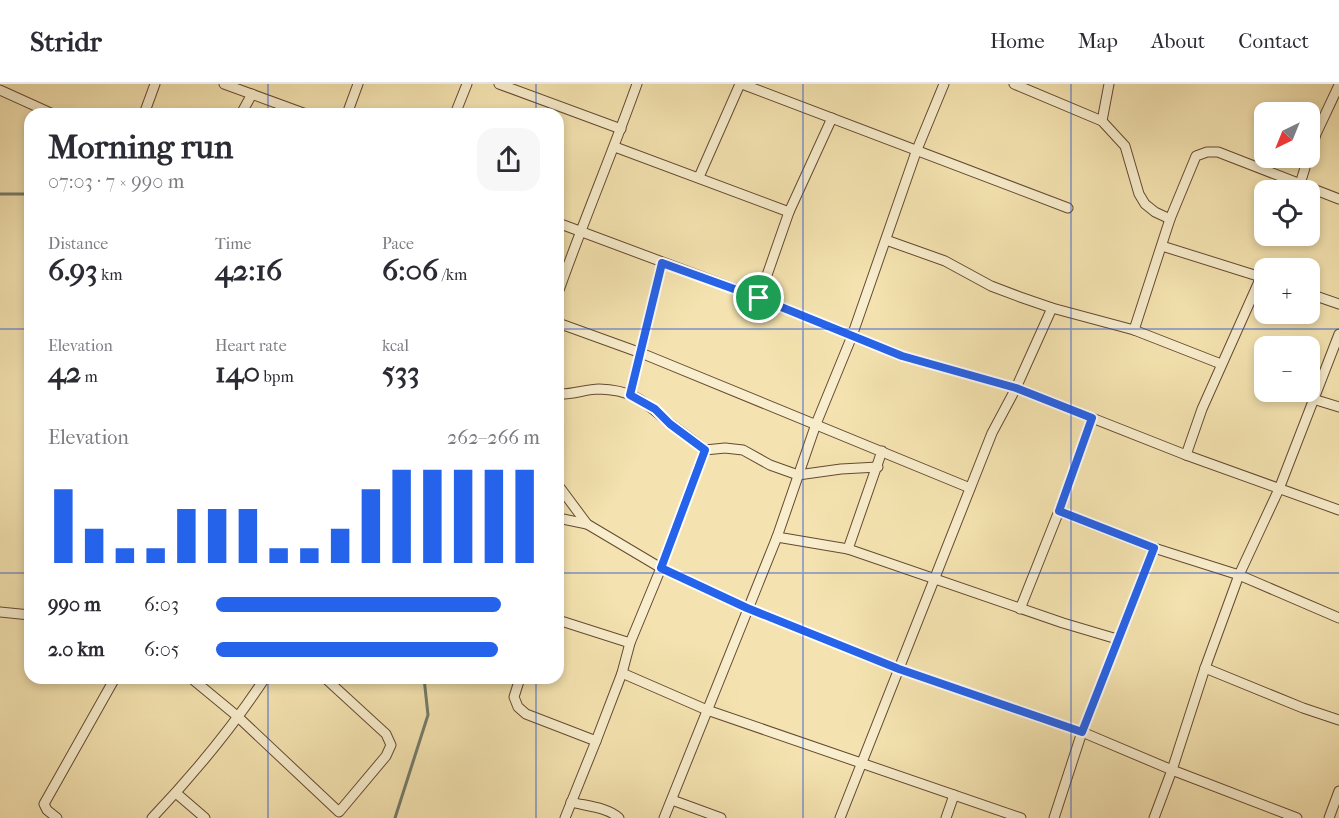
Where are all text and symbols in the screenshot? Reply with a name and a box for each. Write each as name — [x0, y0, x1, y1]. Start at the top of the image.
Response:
text: Stridr — [30, 25, 102, 58]
text: Home — [990, 29, 1045, 53]
text: Map — [1078, 29, 1118, 53]
text: About — [1151, 29, 1205, 53]
text: Contact — [1238, 29, 1309, 53]
north arrow — [1254, 102, 1320, 168]
map controls — [1254, 102, 1320, 402]
text: Morning run — [48, 128, 233, 167]
button: share — [477, 128, 540, 191]
text: 07:03 · 7 × 990 m — [48, 170, 184, 193]
button: locate — [1254, 180, 1320, 246]
text: Distance — [48, 234, 108, 253]
text: Time — [215, 234, 251, 253]
text: Pace — [382, 234, 414, 253]
text: 6.93 — [48, 253, 98, 288]
text: 42:16 — [215, 253, 282, 288]
text: 6:06 — [382, 253, 438, 288]
button: + — [1254, 258, 1320, 324]
text: km — [98, 265, 123, 284]
text: /km — [438, 265, 467, 284]
pin — [733, 272, 784, 323]
icon: arrive — [742, 281, 775, 314]
text: Elevation — [48, 336, 113, 355]
text: Heart rate — [215, 336, 287, 355]
text: kcal — [382, 336, 409, 355]
button: − — [1254, 336, 1320, 402]
text: 42 — [48, 355, 81, 390]
text: 140 — [215, 355, 260, 390]
text: 533 — [382, 355, 420, 390]
text: m — [81, 367, 98, 386]
text: bpm — [260, 367, 294, 386]
text: Elevation — [48, 426, 129, 449]
text: 262–266 m — [447, 426, 540, 449]
text: 990 m — [48, 593, 101, 616]
text: 6:03 — [144, 593, 179, 616]
text: 2.0 km — [48, 638, 104, 661]
text: 6:05 — [144, 638, 179, 661]

